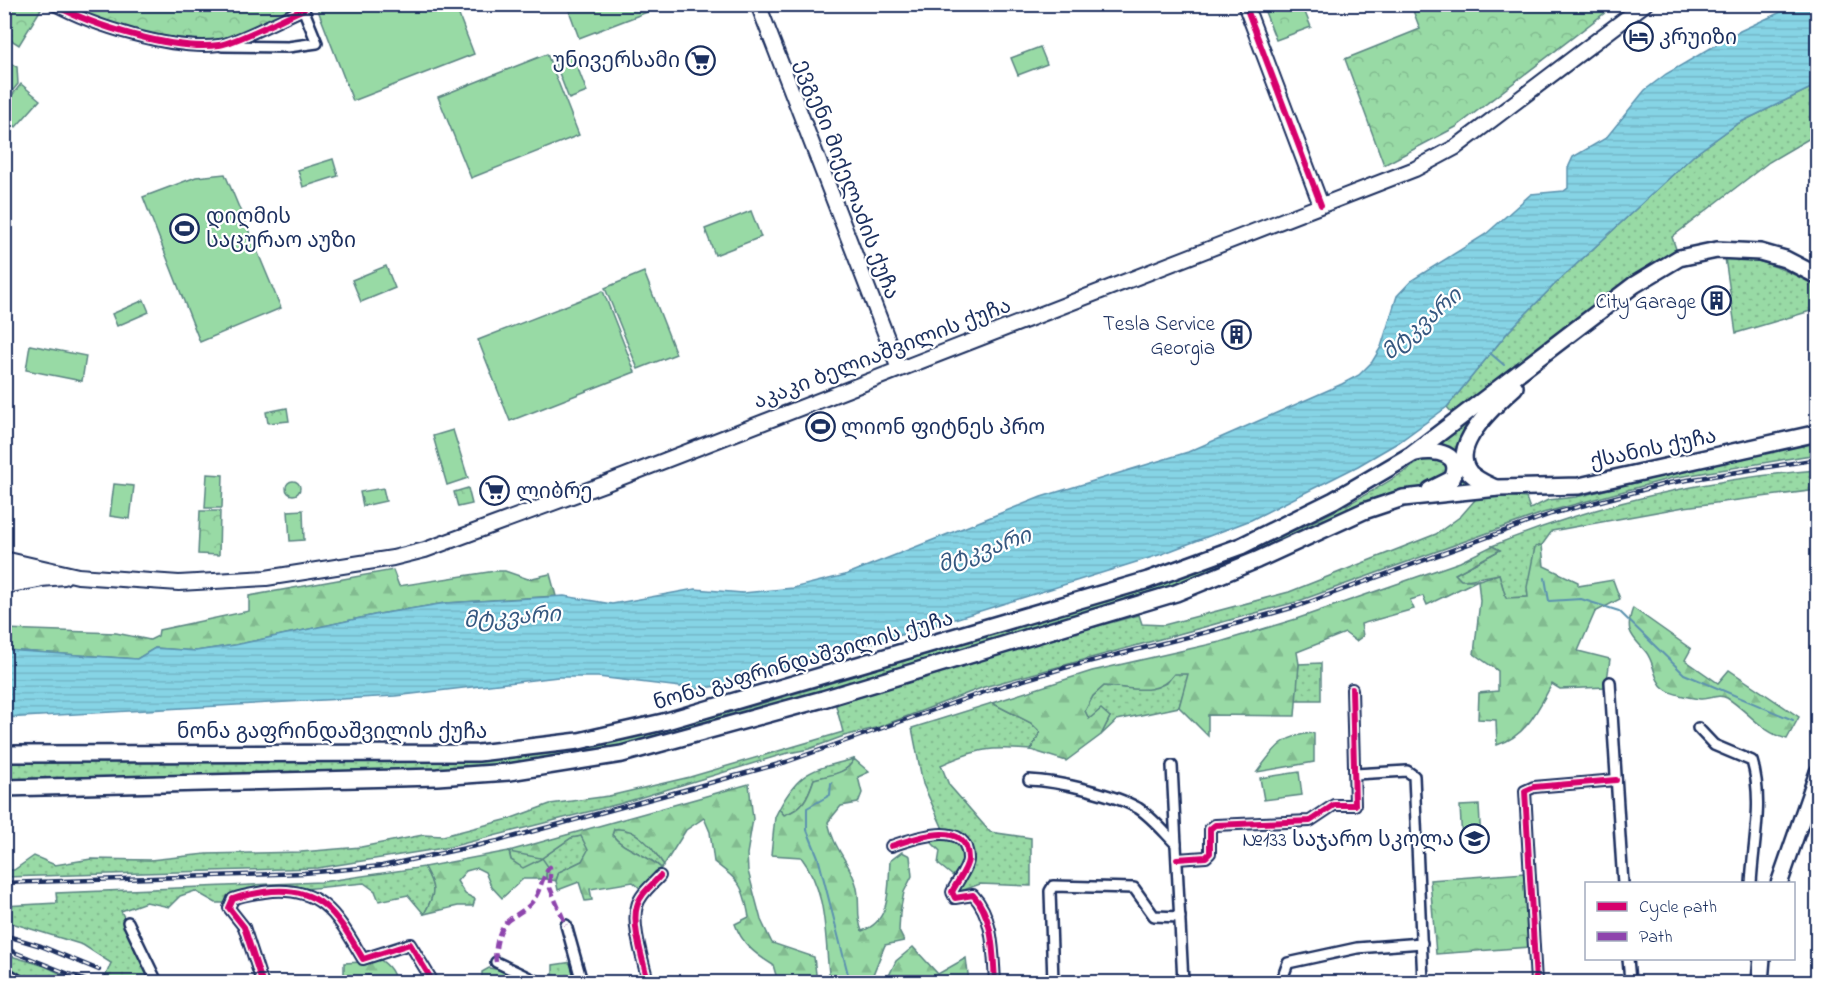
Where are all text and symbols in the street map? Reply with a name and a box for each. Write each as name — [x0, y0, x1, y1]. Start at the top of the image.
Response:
hotel icon: კრუიზი — [1622, 21, 1654, 53]
place label: კრუიზი — [1659, 24, 1737, 54]
supermarket icon: უნივერსამი — [685, 44, 717, 76]
place label: უნივერსამი — [553, 47, 680, 77]
street label: ევგენი მიქელაძის ქუჩა — [786, 55, 906, 304]
place label: დიღმის საცურაო აუზი — [206, 203, 356, 257]
sports icon: დიღმის საცურაო აუზი — [169, 212, 201, 244]
water label: მტკვარი — [1376, 280, 1471, 369]
building icon: City Garage — [1701, 285, 1733, 317]
place label: City Garage — [1595, 288, 1697, 320]
street label: აკაკი ბელიაშვილის ქუჩა — [750, 292, 1016, 418]
place label: Tesla Service Georgia — [1103, 310, 1216, 366]
building icon: Tesla Service Georgia — [1220, 319, 1252, 351]
sports icon: ლიონ ფიტნეს პრო — [804, 411, 836, 443]
place label: ლიონ ფიტნეს პრო — [841, 414, 1045, 444]
street label: ქსანის ქუჩა — [1588, 422, 1719, 478]
supermarket icon: ლიბრე — [479, 475, 511, 507]
place label: ლიბრე — [516, 478, 593, 508]
water label: მტკვარი — [934, 520, 1037, 583]
water label: მტკვარი — [463, 600, 563, 638]
street label: ნონა გაფრინდაშვილის ქუჩა — [650, 605, 957, 719]
street label: ნონა გაფრინდაშვილის ქუჩა — [177, 718, 487, 748]
school or university icon: №133 საჯარო სკოლა — [1459, 823, 1491, 855]
place label: №133 საჯარო სკოლა — [1242, 826, 1454, 856]
legend — [1585, 882, 1795, 960]
text: Cycle path — [1639, 895, 1717, 921]
text: Path — [1639, 925, 1673, 951]

